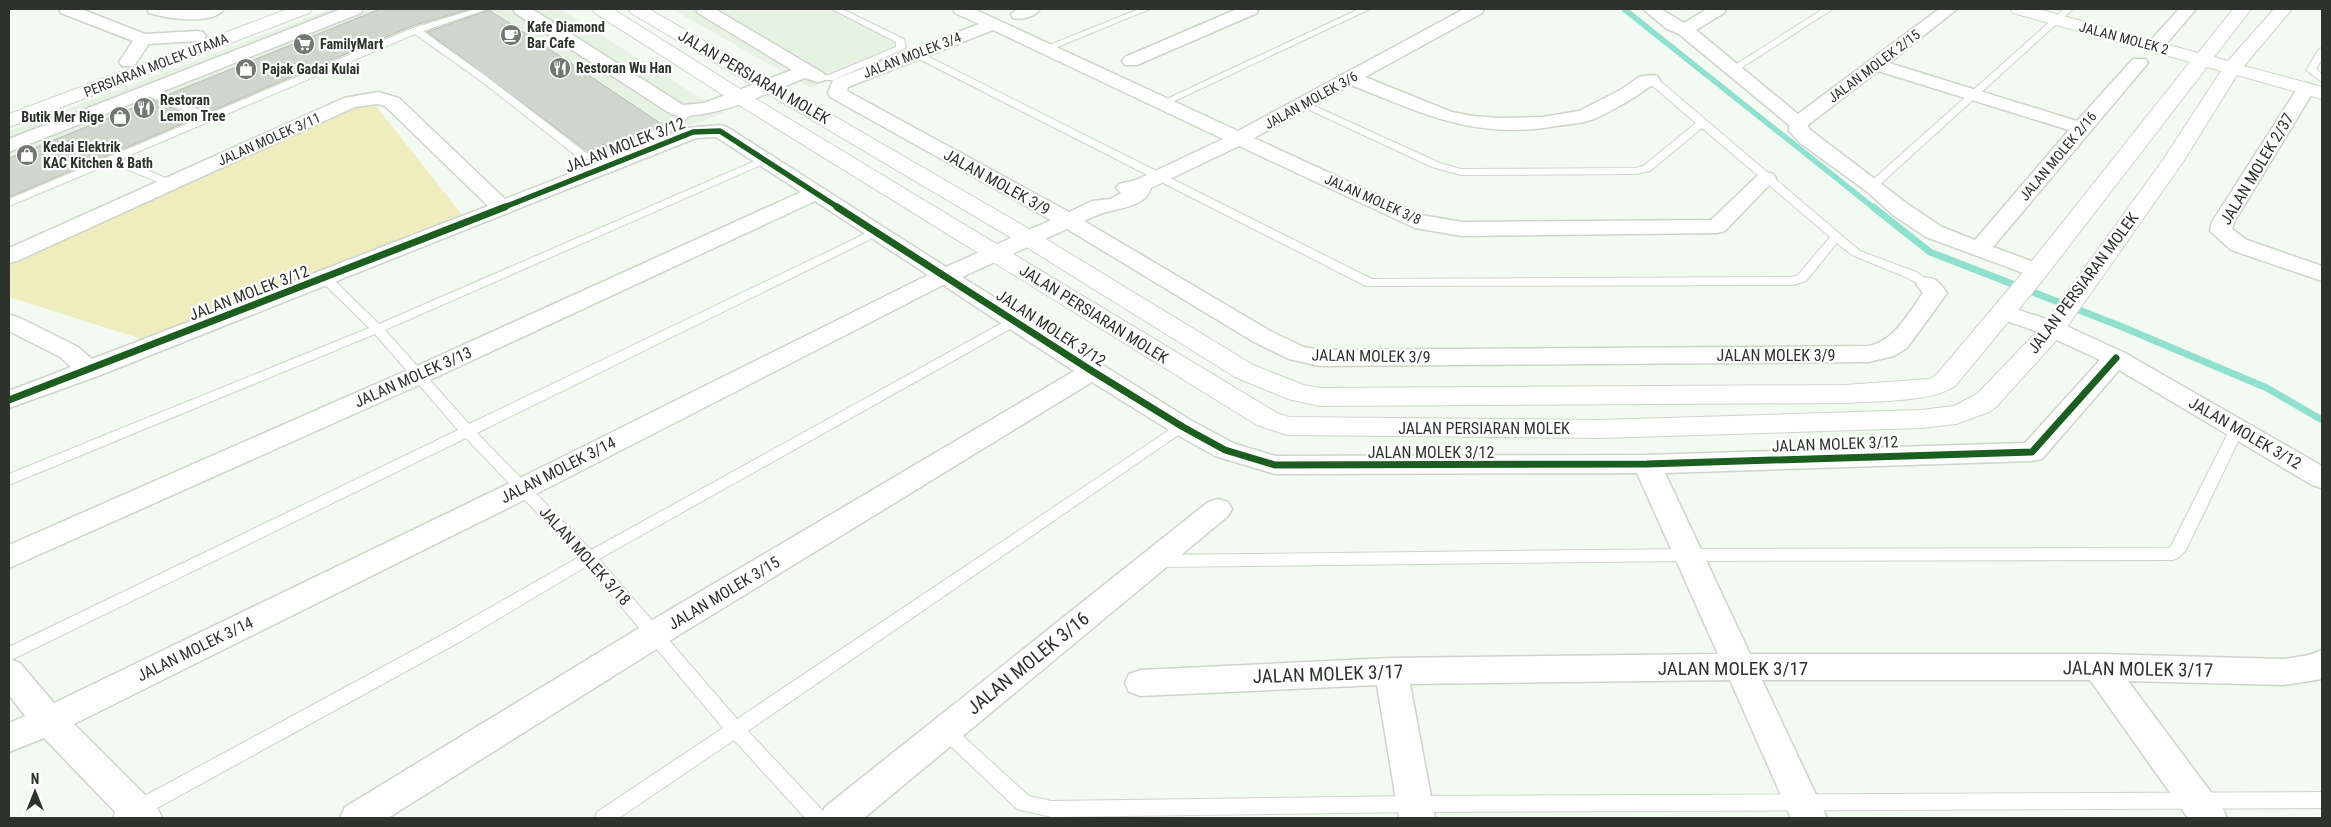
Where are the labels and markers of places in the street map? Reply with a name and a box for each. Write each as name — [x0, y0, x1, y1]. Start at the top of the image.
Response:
place label: Kafe Diamond Bar Cafe — [527, 19, 605, 51]
cafe icon: Kafe Diamond Bar Cafe — [499, 23, 523, 47]
supermarket icon: FamilyMart — [292, 32, 316, 56]
place label: FamilyMart — [320, 36, 383, 52]
restaurant icon: Restoran Wu Han — [548, 56, 572, 80]
shop icon: Pajak Gadai Kulai — [234, 57, 258, 81]
place label: Restoran Wu Han — [576, 60, 672, 76]
place label: Pajak Gadai Kulai — [262, 61, 360, 77]
place label: Restoran Lemon Tree — [160, 92, 226, 124]
restaurant icon: Restoran Lemon Tree — [132, 96, 156, 120]
shop icon: Butik Mer Rige — [108, 105, 132, 129]
place label: Butik Mer Rige — [21, 109, 104, 125]
place label: Kedai Elektrik KAC Kitchen & Bath — [43, 139, 153, 171]
shop icon: Kedai Elektrik KAC Kitchen & Bath — [15, 143, 39, 167]

